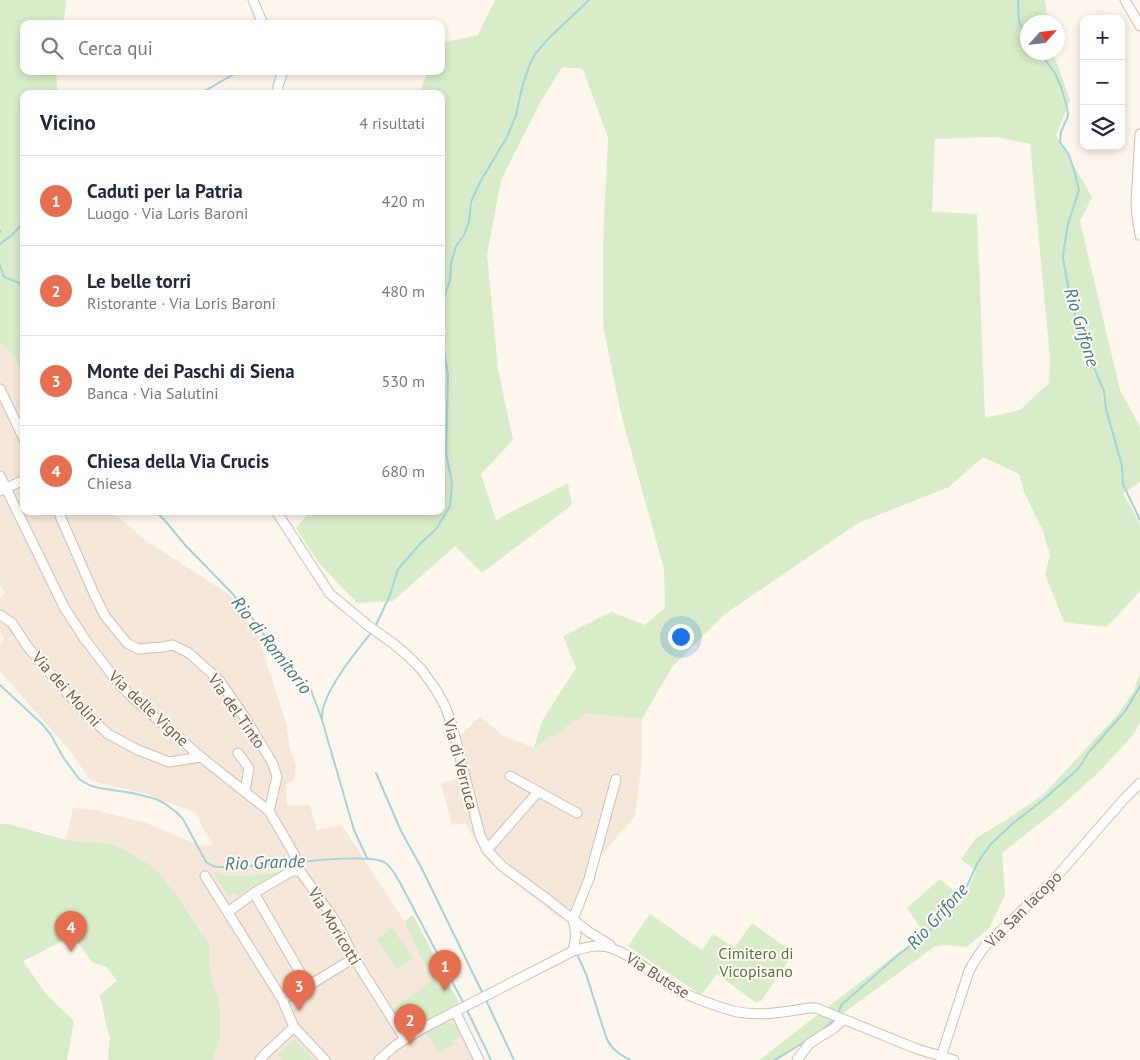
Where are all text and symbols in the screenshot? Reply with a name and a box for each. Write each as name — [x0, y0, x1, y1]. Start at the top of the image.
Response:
north arrow — [1020, 15, 1065, 60]
map controls — [1080, 15, 1125, 150]
button: + — [1080, 15, 1125, 60]
search box — [20, 20, 445, 75]
icon: search — [38, 34, 66, 62]
text: Cerca qui — [78, 36, 153, 60]
button: − — [1080, 60, 1125, 105]
button: layers — [1080, 105, 1125, 150]
text: Vicino — [40, 109, 96, 136]
text: 4 risultati — [359, 113, 425, 133]
text: Caduti per la Patria — [87, 179, 243, 203]
text: 1 — [51, 191, 61, 211]
text: 420 m — [382, 191, 425, 211]
text: Luogo · Via Loris Baroni — [87, 203, 248, 223]
text: Le belle torri — [87, 269, 191, 293]
text: 2 — [51, 281, 61, 301]
text: 480 m — [382, 281, 425, 301]
water label: Rio Grifone — [1059, 285, 1105, 370]
text: Ristorante · Via Loris Baroni — [87, 293, 276, 313]
text: Monte dei Paschi di Siena — [87, 359, 295, 383]
text: 3 — [51, 371, 61, 391]
text: 530 m — [382, 371, 425, 391]
text: Banca · Via Salutini — [87, 383, 219, 403]
text: Chiesa della Via Crucis — [87, 449, 269, 473]
text: 4 — [51, 461, 61, 481]
text: 680 m — [382, 461, 425, 481]
text: Chiesa — [87, 473, 132, 493]
water label: Rio di Romitorio — [227, 591, 317, 699]
your location — [668, 624, 694, 650]
street label: Via dei Molini — [27, 647, 106, 731]
street label: Via delle Vigne — [104, 665, 193, 750]
street label: Via del Tinto — [203, 669, 270, 752]
street label: Via di Verruca — [439, 715, 483, 812]
water label: Rio Grande — [224, 849, 306, 875]
street label: Via San Iacopo — [980, 866, 1066, 952]
water label: Rio Grifone — [901, 878, 973, 954]
street label: Via Moricotti — [303, 883, 366, 968]
pin: 4 — [55, 911, 87, 952]
park label: Cimitero di Vicopisano — [718, 943, 794, 981]
street label: Via Butese — [621, 947, 694, 1003]
pin: 1 — [429, 950, 461, 991]
pin: 3 — [283, 970, 315, 1011]
pin: 2 — [394, 1004, 426, 1045]

